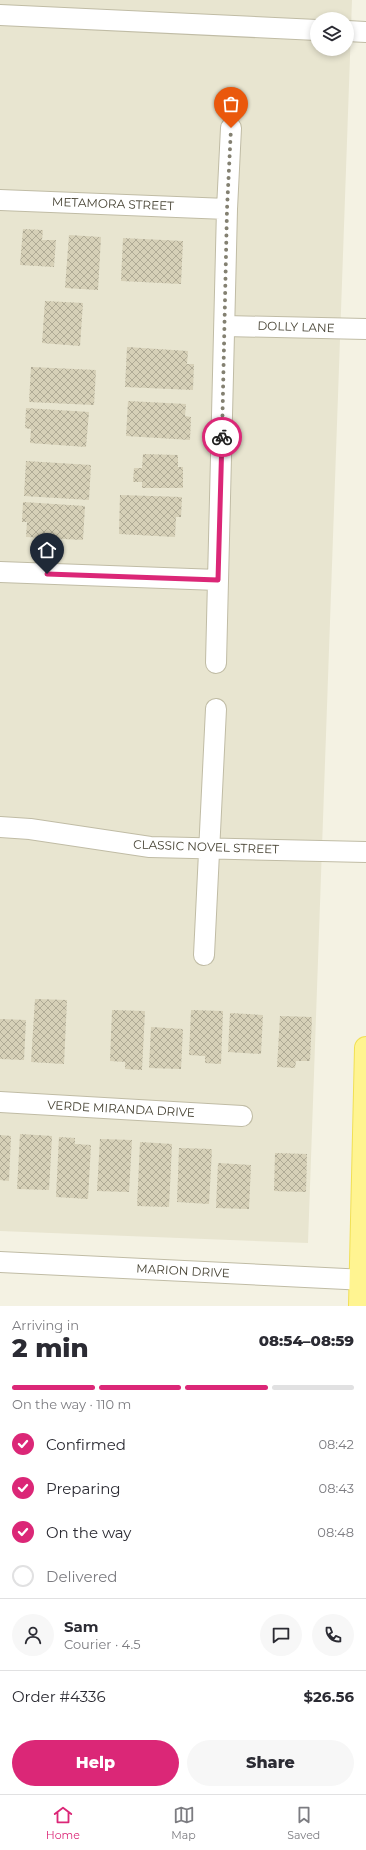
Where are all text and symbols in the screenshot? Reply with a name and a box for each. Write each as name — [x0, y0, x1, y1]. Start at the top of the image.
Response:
map controls — [310, 12, 354, 56]
button: layers — [310, 12, 354, 56]
pin — [214, 87, 248, 128]
icon: bag — [220, 93, 242, 115]
street label: METAMORA STREET — [52, 194, 174, 213]
street label: DOLLY LANE — [257, 318, 335, 335]
courier — [202, 417, 242, 457]
icon: bike — [211, 426, 233, 448]
pin — [30, 533, 64, 574]
icon: home — [36, 539, 58, 561]
street label: CLASSIC NOVEL STREET — [133, 836, 279, 857]
street label: VERDE MIRANDA DRIVE — [47, 1097, 195, 1120]
street label: MARION DRIVE — [136, 1261, 230, 1280]
text: Arriving in — [12, 1317, 79, 1333]
text: 08:54–08:59 — [259, 1331, 354, 1350]
text: 2 min — [12, 1332, 89, 1364]
text: On the way · 110 m — [12, 1396, 131, 1412]
icon: check — [12, 1433, 34, 1455]
text: Confirmed — [46, 1435, 126, 1454]
text: 08:42 — [318, 1436, 354, 1452]
icon: check — [12, 1477, 34, 1499]
text: Preparing — [46, 1479, 121, 1498]
text: 08:43 — [319, 1480, 354, 1496]
icon: check — [12, 1521, 34, 1543]
text: On the way — [46, 1523, 131, 1542]
text: 08:48 — [317, 1524, 354, 1540]
text: Delivered — [46, 1567, 118, 1586]
button: person — [12, 1614, 54, 1656]
button: chat — [260, 1614, 302, 1656]
button: phone — [312, 1614, 354, 1656]
text: Sam — [64, 1617, 99, 1636]
text: Courier · 4.5 — [64, 1636, 141, 1652]
text: Order #4336 — [12, 1687, 106, 1706]
text: $26.56 — [303, 1687, 354, 1706]
button: Help — [12, 1740, 179, 1786]
button: Share — [187, 1740, 354, 1786]
tab: Home — [46, 1804, 80, 1842]
tab: Map — [171, 1804, 196, 1842]
tab: Saved — [287, 1804, 320, 1842]

